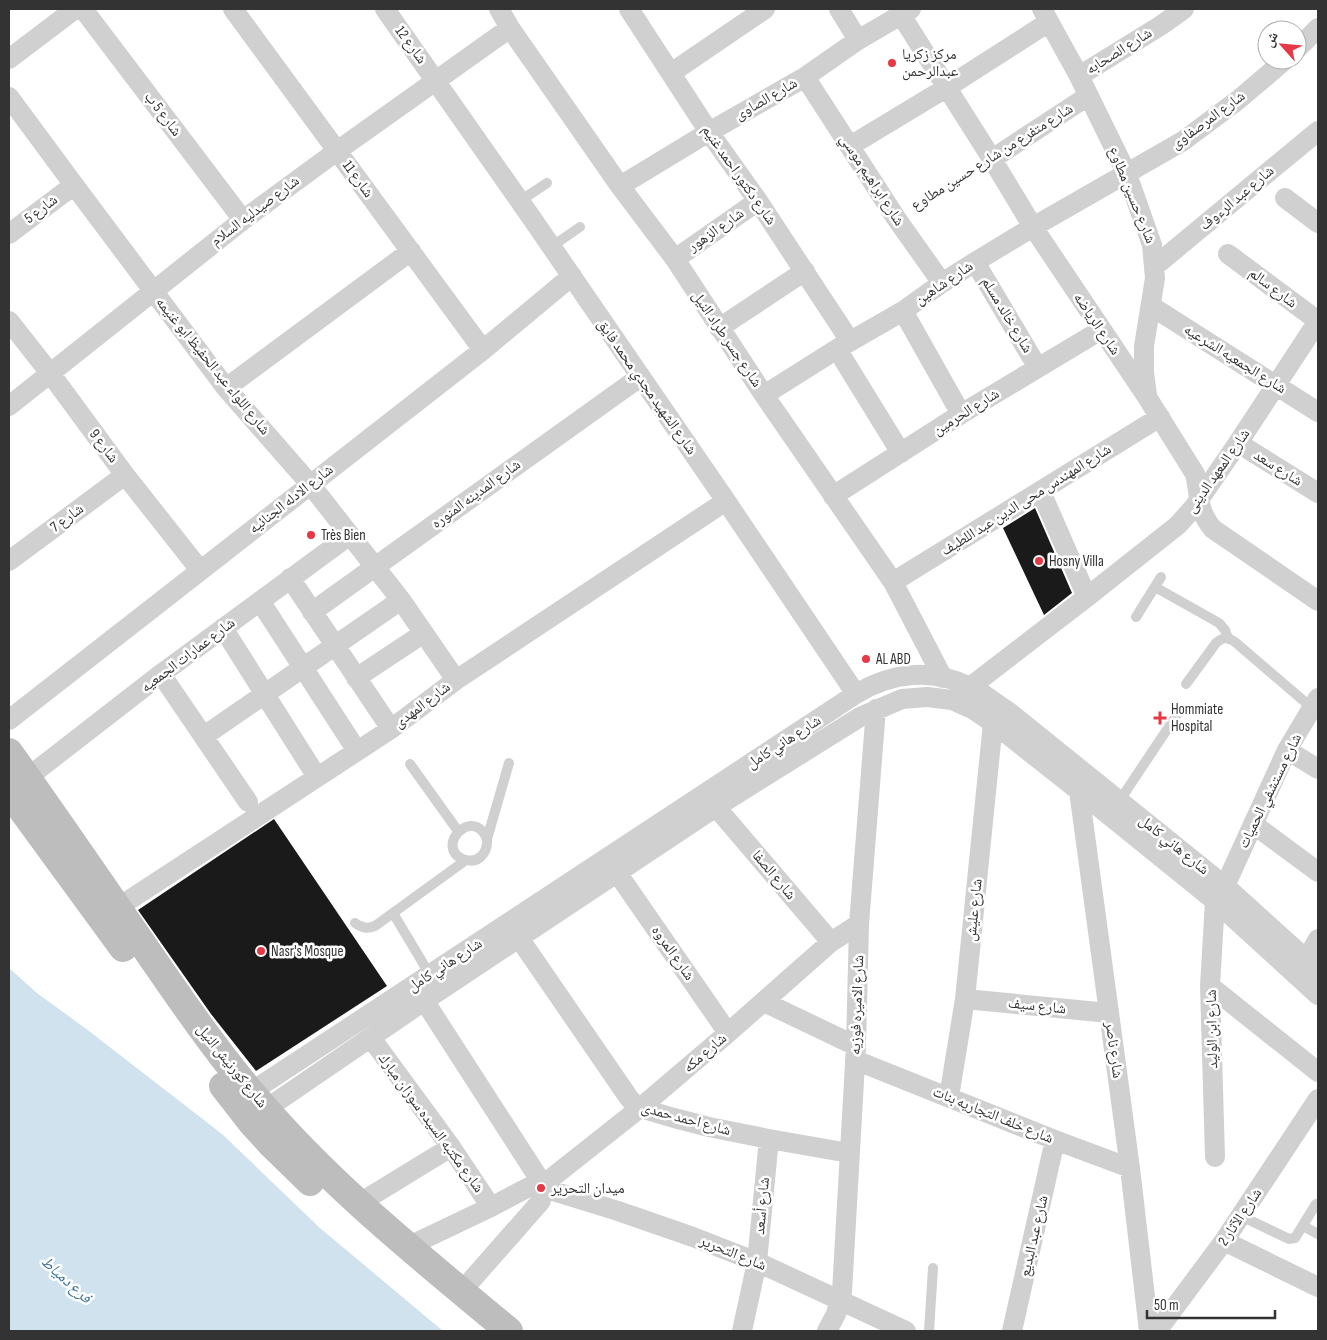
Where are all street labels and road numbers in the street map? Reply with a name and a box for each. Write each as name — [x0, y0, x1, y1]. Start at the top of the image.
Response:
street label: شارع 12 — [391, 22, 431, 68]
street label: شارع الصحابه — [1083, 23, 1156, 79]
street label: شارع الصاوى — [731, 73, 801, 125]
street label: شارع المرصفاوى — [1167, 86, 1249, 153]
street label: شارع 5 ب — [140, 88, 186, 140]
street label: شارع متفرع من شارع حسين مطاوع — [907, 99, 1077, 215]
street label: شارع دكتور احمد غنيم — [697, 121, 781, 229]
street label: شارع ابراهيم موسي — [834, 131, 909, 231]
street label: شارع حسين مطاوع — [1104, 144, 1160, 246]
street label: شارع 11 — [338, 157, 378, 201]
street label: شارع عبد الرءوف — [1196, 161, 1278, 235]
street label: شارع صيدليه السلام — [207, 171, 303, 251]
street label: شارع 5 — [21, 190, 62, 228]
street label: شارع الزهور — [683, 204, 748, 257]
street label: شارع شاهين — [911, 257, 977, 309]
street label: شارع سالم — [1245, 264, 1301, 312]
street label: شارع خالد مسلم — [977, 274, 1037, 357]
street label: شارع جسر طراد النيل — [688, 287, 766, 391]
street label: شارع الرياضه — [1069, 289, 1125, 359]
street label: شارع اللواء عبد الحفيظ ابو غنيمه — [152, 293, 274, 439]
street label: شارع الشهيد مجدي محمد فايق — [592, 316, 701, 460]
street label: شارع الجمعيه الشرعيه — [1180, 320, 1290, 398]
street label: شارع الحرمين — [929, 384, 1003, 440]
street label: شارع 9 — [85, 425, 123, 467]
street label: شارع المعهد الدينى — [1182, 425, 1254, 517]
street label: شارع المهندس محى الدين عبد اللطيف — [937, 440, 1115, 560]
street label: شارع سعد — [1250, 446, 1306, 490]
street label: شارع المدينه المنوره — [428, 455, 525, 533]
street label: شارع الادله الجنائيه — [245, 460, 337, 538]
street label: شارع 7 — [46, 499, 88, 537]
street label: شارع عمارات الجمعيه — [137, 613, 239, 697]
street label: شارع المهدى — [390, 677, 454, 732]
street label: شارع هاني كامل — [743, 711, 826, 775]
street label: شارع مستشفي الحميات — [1234, 730, 1308, 852]
street label: شارع هاني كامل — [1134, 811, 1213, 881]
street label: شارع الصفا — [748, 846, 800, 904]
street label: شارع عليش — [961, 878, 987, 942]
street label: شارع المروه — [647, 922, 699, 984]
street label: شارع هاني كامل — [404, 934, 487, 998]
street label: شارع الاميره فوزيه — [846, 955, 868, 1055]
street label: شارع ابن الوليد — [1202, 989, 1222, 1069]
street label: شارع سيف — [1007, 993, 1067, 1019]
street label: شارع كورنيش النيل — [192, 1020, 272, 1112]
street label: شارع ناصر — [1101, 1020, 1127, 1080]
street label: شارع مكه — [679, 1029, 731, 1077]
street label: شارع مكتبه السيده سوزان مبارك — [374, 1050, 488, 1197]
street label: شارع خلف التجاريه بنات — [930, 1082, 1056, 1148]
street label: شارع احمد حمدى — [639, 1098, 733, 1140]
street label: شارع أسعد — [750, 1176, 774, 1236]
street label: شارع الآثار 2 — [1214, 1184, 1266, 1249]
street label: شارع عبد البديع — [1015, 1193, 1053, 1279]
street label: شارع التحرير — [696, 1231, 769, 1275]

